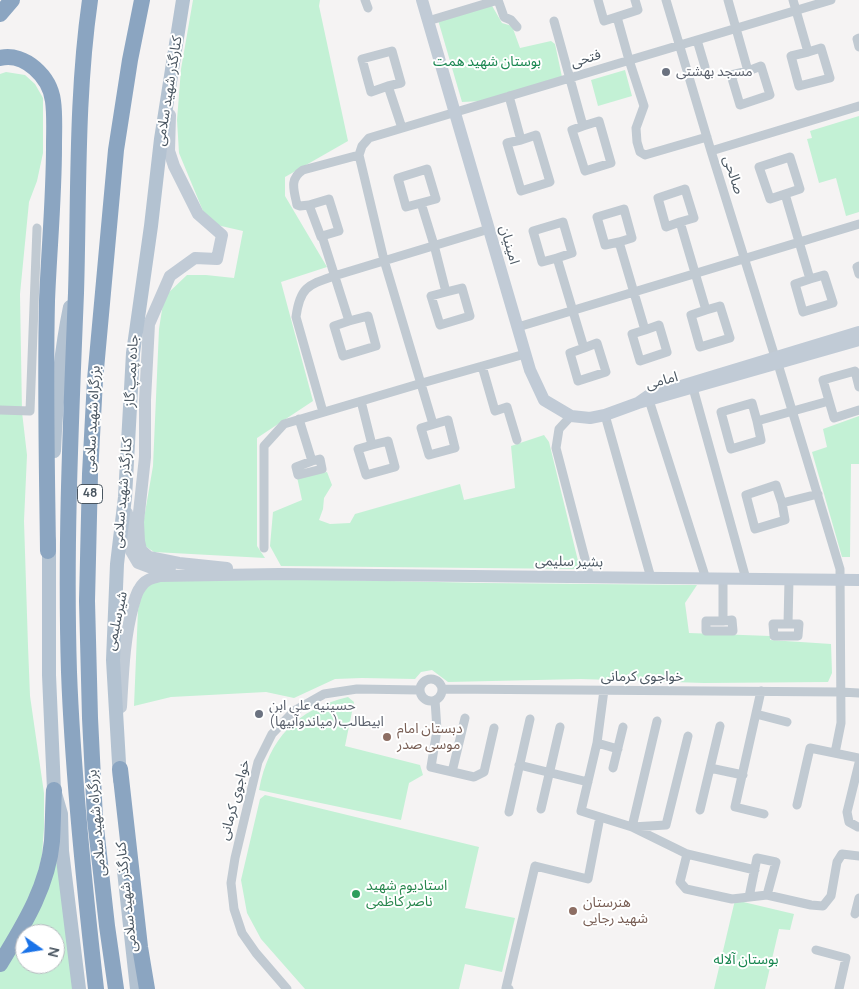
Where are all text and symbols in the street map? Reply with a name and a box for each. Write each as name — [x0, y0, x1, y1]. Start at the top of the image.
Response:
street label: کنارگذر شهید سلامی — [152, 35, 186, 147]
street label: فتحی — [569, 46, 603, 72]
park label: بوستان شهید همت — [433, 54, 541, 70]
place label: مسجد بهشتی — [676, 64, 753, 80]
marker: مسجد بهشتی — [660, 66, 672, 78]
street label: صالحی — [719, 154, 747, 196]
street label: امینیان — [495, 224, 523, 266]
street label: جاده پمپ گاز — [122, 334, 142, 408]
street label: بزرگراه شهید سلامی — [82, 365, 104, 473]
street label: امامی — [644, 369, 680, 393]
street label: کنارگذر شهید سلامی — [110, 437, 136, 549]
road number: 48 — [78, 484, 102, 504]
street label: بشیر سلیمی — [535, 553, 603, 571]
street label: شیرسلیمی — [103, 590, 131, 652]
street label: خواجوی کرمانی — [601, 669, 683, 685]
place label: حسینیه علی ابن ابیطالب(میاندوآبیها) — [269, 698, 384, 730]
marker: حسینیه علی ابن ابیطالب(میاندوآبیها) — [253, 708, 265, 720]
place label: دبستان امام موسی صدر — [397, 721, 463, 754]
marker: دبستان امام موسی صدر — [381, 731, 393, 743]
street label: خواجوی کرمانی — [216, 758, 254, 842]
street label: بزرگراه شهید سلامی — [84, 769, 110, 877]
street label: کنارگذر شهید سلامی — [113, 841, 141, 953]
place label: استادیوم شهید ناصر کاظمی — [366, 878, 447, 910]
marker: استادیوم شهید ناصر کاظمی — [350, 888, 362, 900]
place label: هنرستان شهید رجایی — [583, 895, 648, 928]
marker: هنرستان شهید رجایی — [567, 905, 579, 917]
north arrow — [15, 924, 65, 974]
text: N — [44, 945, 65, 959]
park label: بوستان آلاله — [714, 952, 778, 968]

